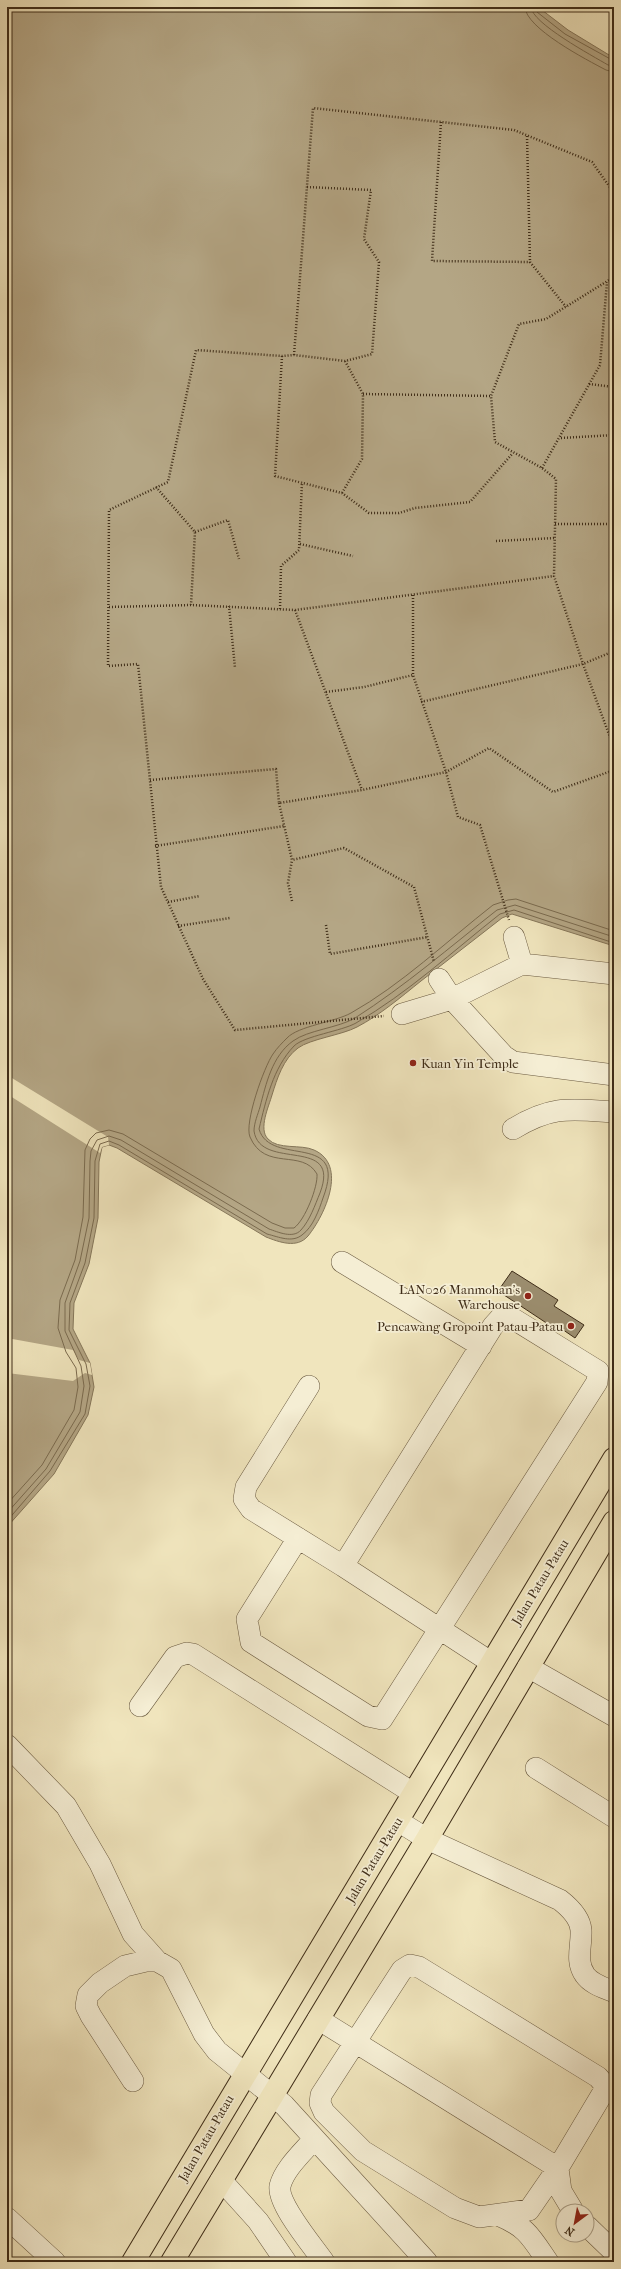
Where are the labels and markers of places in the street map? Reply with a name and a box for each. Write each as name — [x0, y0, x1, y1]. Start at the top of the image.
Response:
place label: Kuan Yin Temple — [421, 1056, 519, 1071]
marker: Kuan Yin Temple — [408, 1058, 418, 1068]
place label: LAN026 Manmohan's Warehouse — [399, 1282, 521, 1312]
marker: LAN026 Manmohan's Warehouse — [523, 1291, 533, 1301]
place label: Pencawang Gropoint Patau-Patau — [377, 1319, 564, 1334]
marker: Pencawang Gropoint Patau-Patau — [566, 1321, 576, 1331]

